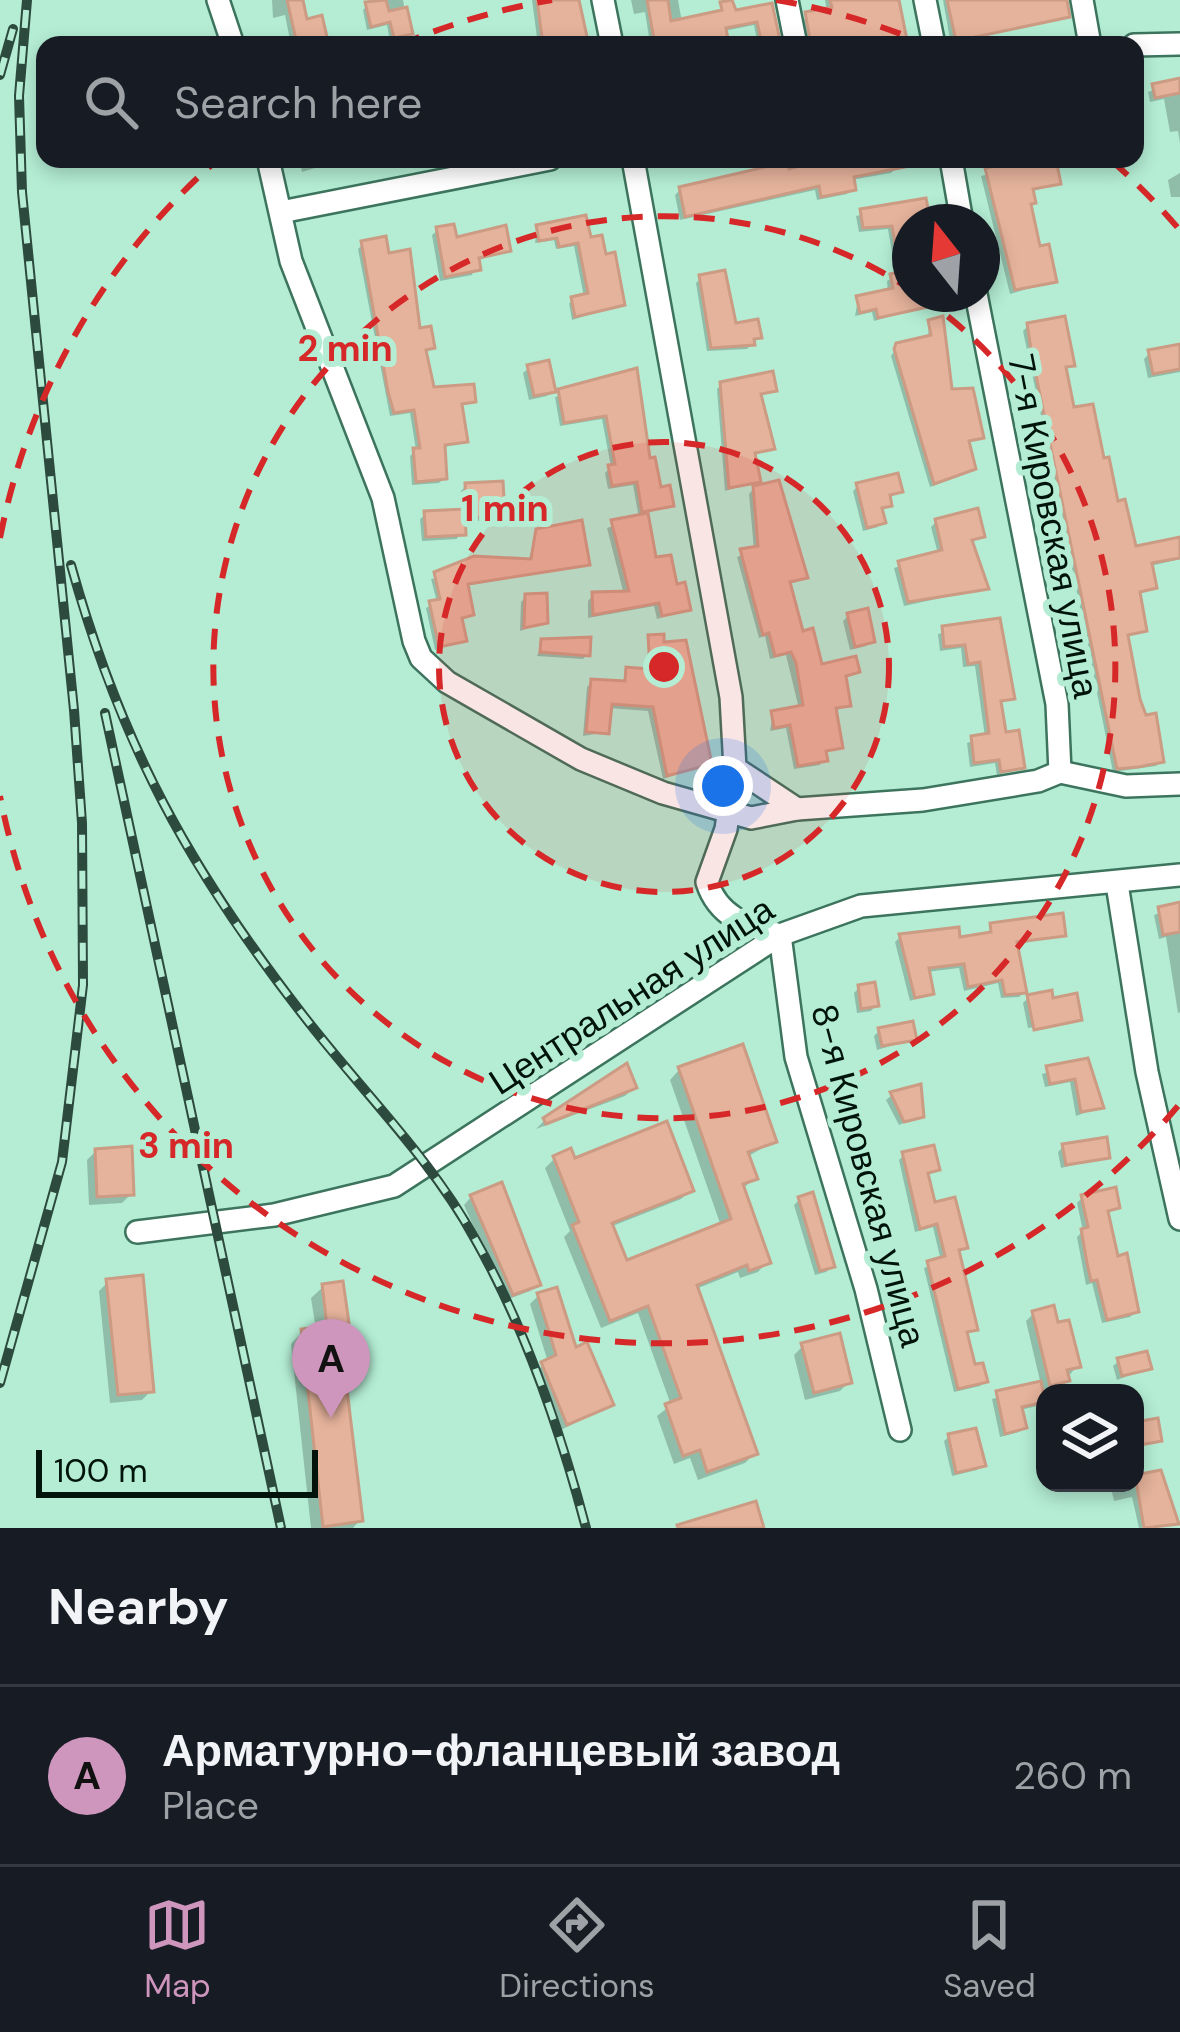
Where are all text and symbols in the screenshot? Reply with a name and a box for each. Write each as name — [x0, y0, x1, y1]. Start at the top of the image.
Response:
search box — [36, 36, 1144, 168]
icon: search — [78, 69, 144, 135]
text: Search here — [174, 73, 422, 132]
north arrow — [892, 204, 1000, 312]
text: 2 min — [297, 325, 393, 372]
street label: 7-я Кировская улица — [997, 350, 1110, 703]
text: 1 min — [461, 485, 549, 532]
centre of rings — [643, 646, 685, 688]
your location — [693, 756, 753, 816]
street label: Центральная улица — [480, 885, 784, 1105]
street label: 8-я Кировская улица — [800, 999, 937, 1353]
text: 3 min — [138, 1122, 234, 1169]
pin: A — [292, 1319, 370, 1418]
map controls — [1036, 1384, 1144, 1492]
button: layers — [1036, 1384, 1144, 1492]
scale bar — [36, 1444, 318, 1497]
text: 100 m — [54, 1449, 148, 1492]
text: Nearby — [48, 1573, 229, 1640]
text: Арматурно-фланцевый завод — [162, 1721, 840, 1780]
text: A — [73, 1750, 101, 1801]
text: 260 m — [1013, 1750, 1132, 1801]
text: Place — [162, 1780, 259, 1831]
tab: Map — [144, 1892, 211, 2007]
tab: Directions — [499, 1892, 655, 2007]
tab: Saved — [943, 1892, 1036, 2007]

